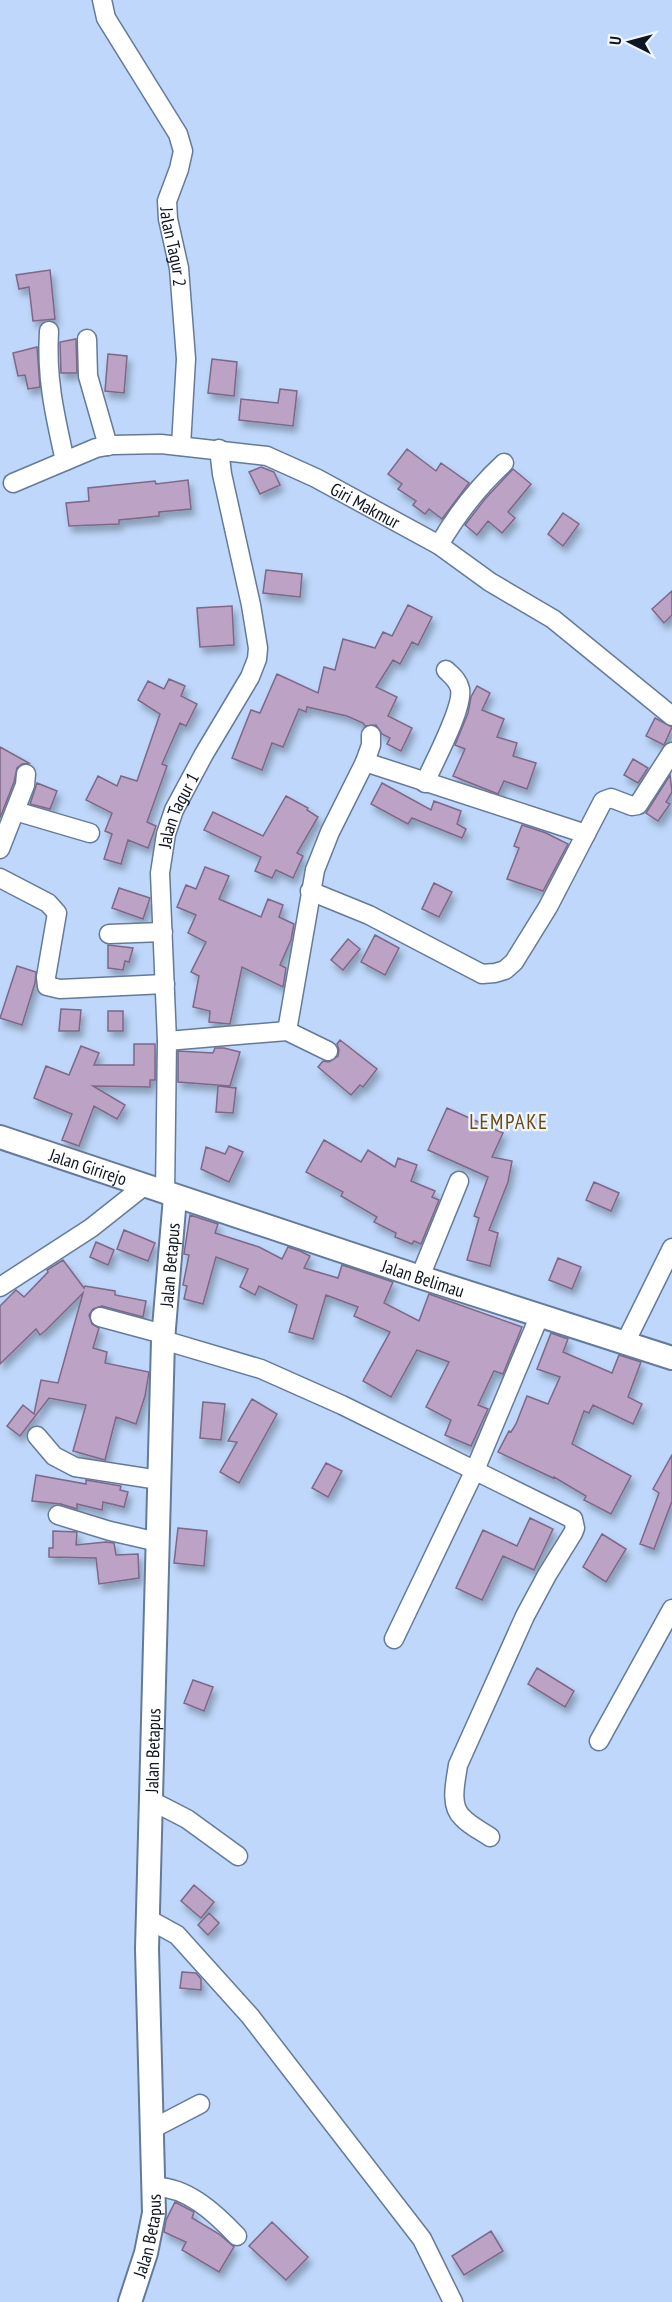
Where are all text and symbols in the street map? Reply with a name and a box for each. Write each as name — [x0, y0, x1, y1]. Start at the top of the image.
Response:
north arrow — [600, 12, 660, 72]
text: U — [605, 35, 625, 46]
street label: Jalan Tagur 2 — [156, 206, 192, 287]
street label: Giri Makmur — [327, 477, 404, 533]
street label: Jalan Tagur 1 — [152, 768, 204, 850]
district label: LEMPAKE — [469, 1108, 549, 1135]
street label: Jalan Girirejo — [46, 1142, 130, 1190]
street label: Jalan Betapus — [154, 1222, 184, 1309]
street label: Jalan Belimau — [378, 1253, 467, 1302]
street label: Jalan Betapus — [140, 1708, 165, 1794]
street label: Jalan Betapus — [127, 2194, 166, 2281]

